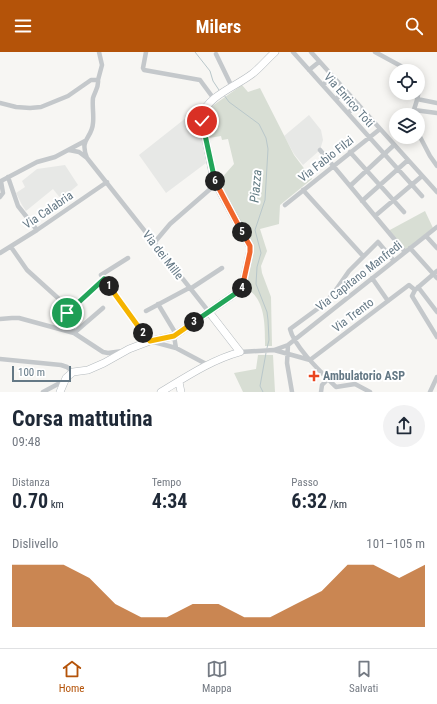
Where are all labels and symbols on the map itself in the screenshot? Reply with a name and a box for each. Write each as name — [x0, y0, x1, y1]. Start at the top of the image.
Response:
street label: Via Enrico Toti — [321, 70, 377, 130]
pin — [185, 104, 219, 138]
street label: Via Fabio Filzi — [296, 133, 356, 185]
water label: Piazza — [247, 169, 264, 203]
pin: 6 — [205, 171, 225, 191]
street label: Via Calabria — [20, 188, 76, 232]
pin: 5 — [232, 222, 252, 242]
street label: Via dei Mille — [140, 228, 187, 282]
street label: Via Capitano Manfredi — [313, 238, 405, 314]
pin: 1 — [99, 276, 119, 296]
pin: 4 — [232, 278, 252, 298]
street label: Via Trento — [330, 295, 376, 335]
pin — [50, 296, 84, 330]
pin: 3 — [184, 312, 204, 332]
pin: 2 — [133, 323, 153, 343]
scale bar — [12, 364, 71, 383]
place label: Ambulatorio ASP — [323, 369, 405, 383]
marker: Ambulatorio ASP — [308, 370, 320, 382]

